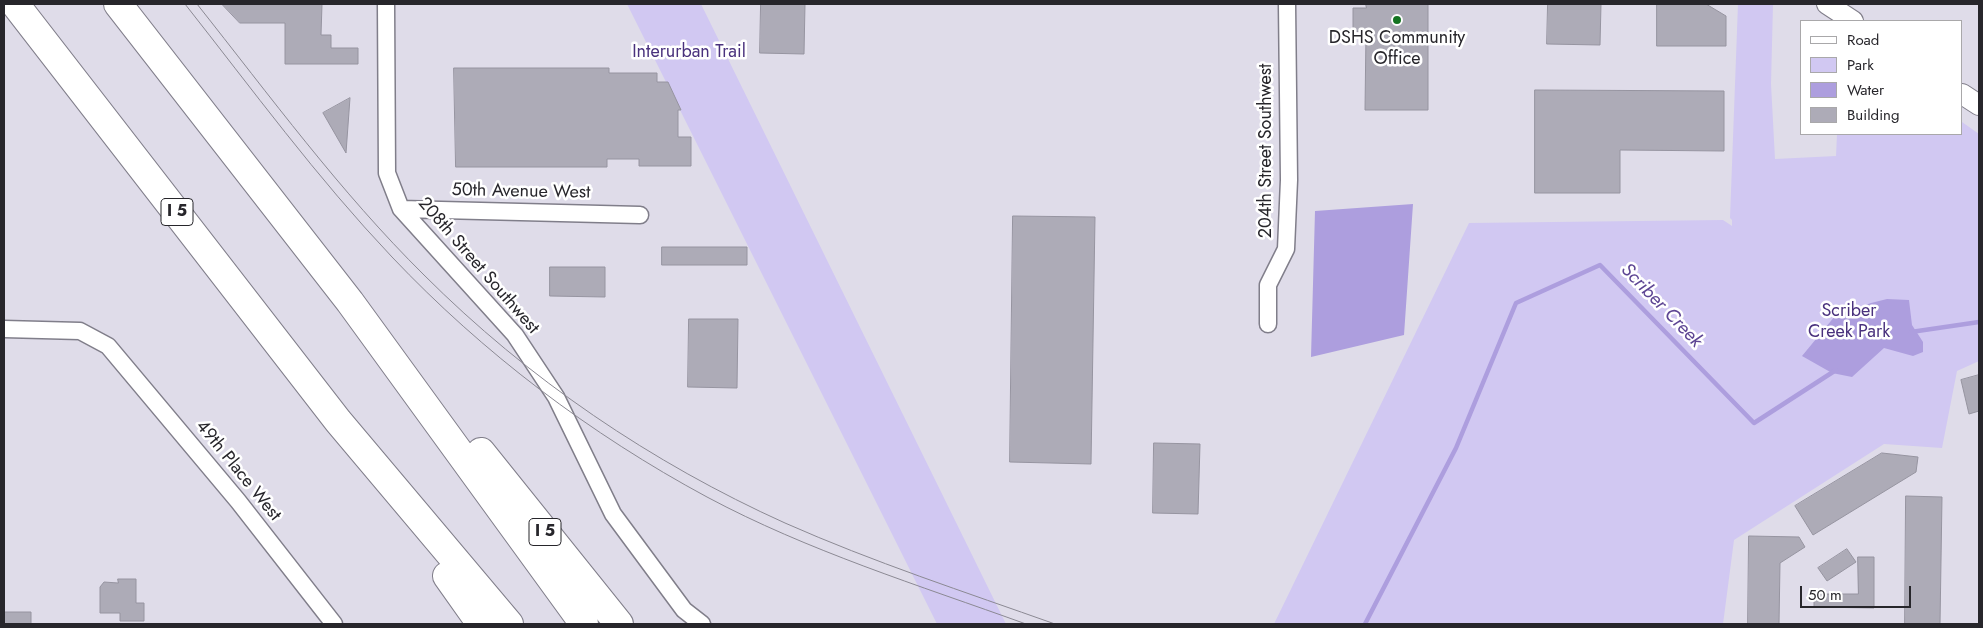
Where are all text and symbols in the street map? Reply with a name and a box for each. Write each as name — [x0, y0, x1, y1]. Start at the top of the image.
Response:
marker: DSHS Community Office — [1391, 14, 1403, 26]
legend — [1800, 20, 1963, 135]
place label: DSHS Community Office — [1329, 28, 1465, 70]
text: Road — [1847, 29, 1879, 51]
park label: Interurban Trail — [632, 42, 746, 64]
text: Park — [1847, 54, 1874, 76]
street label: 204th Street Southwest — [1256, 64, 1278, 238]
text: Water — [1847, 79, 1884, 101]
text: Building — [1847, 104, 1899, 126]
street label: 50th Avenue West — [451, 180, 591, 204]
street label: 208th Street Southwest — [413, 193, 543, 339]
road number: I 5 — [161, 198, 193, 226]
water label: Scriber Creek — [1615, 259, 1707, 353]
park label: Scriber Creek Park — [1808, 301, 1890, 344]
street label: 49th Place West — [191, 416, 285, 526]
road number: I 5 — [529, 518, 561, 546]
scale bar — [1803, 576, 1914, 608]
text: 50 m — [1808, 584, 1842, 606]

